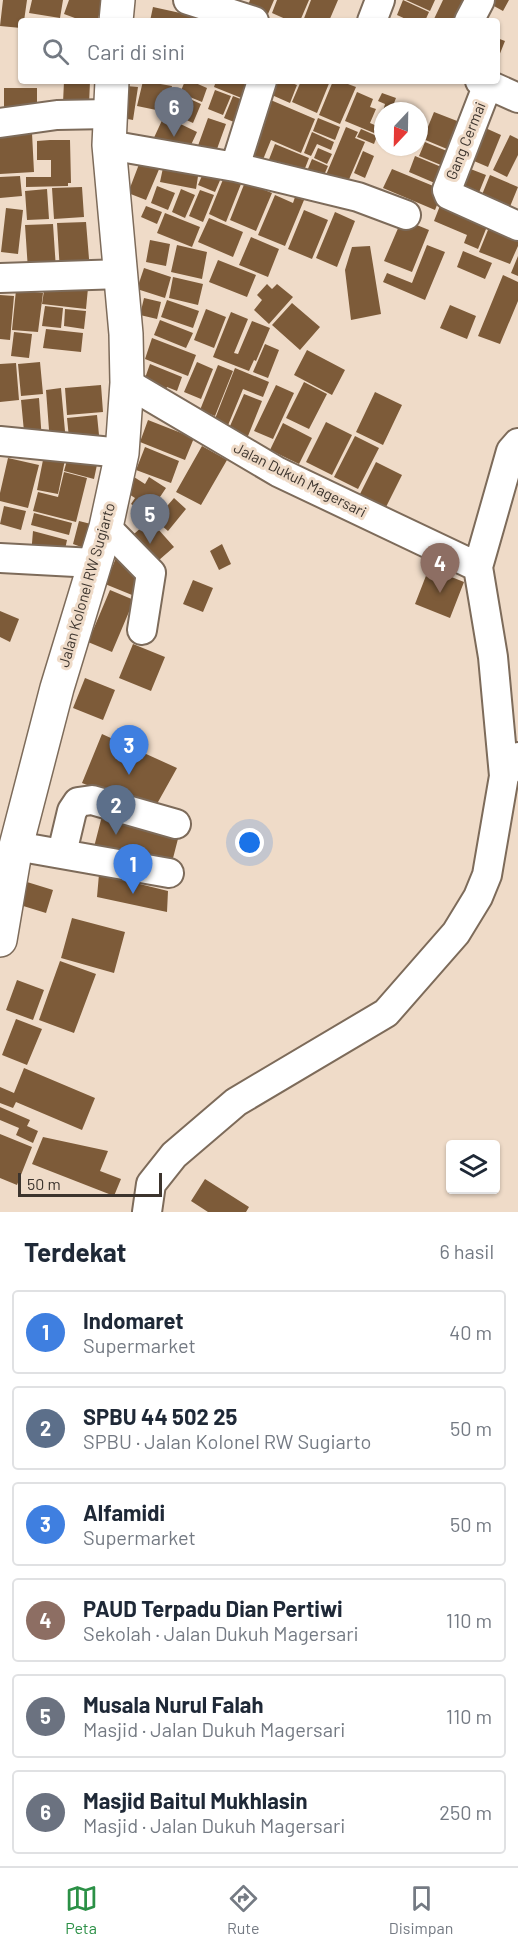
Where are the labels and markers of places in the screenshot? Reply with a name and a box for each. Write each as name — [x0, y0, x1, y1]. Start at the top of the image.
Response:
pin: 6 — [154, 88, 194, 137]
pin: 5 — [130, 494, 170, 544]
pin: 4 — [420, 544, 460, 593]
pin: 3 — [110, 726, 148, 775]
pin: 2 — [96, 786, 136, 835]
pin: 1 — [114, 844, 152, 894]

